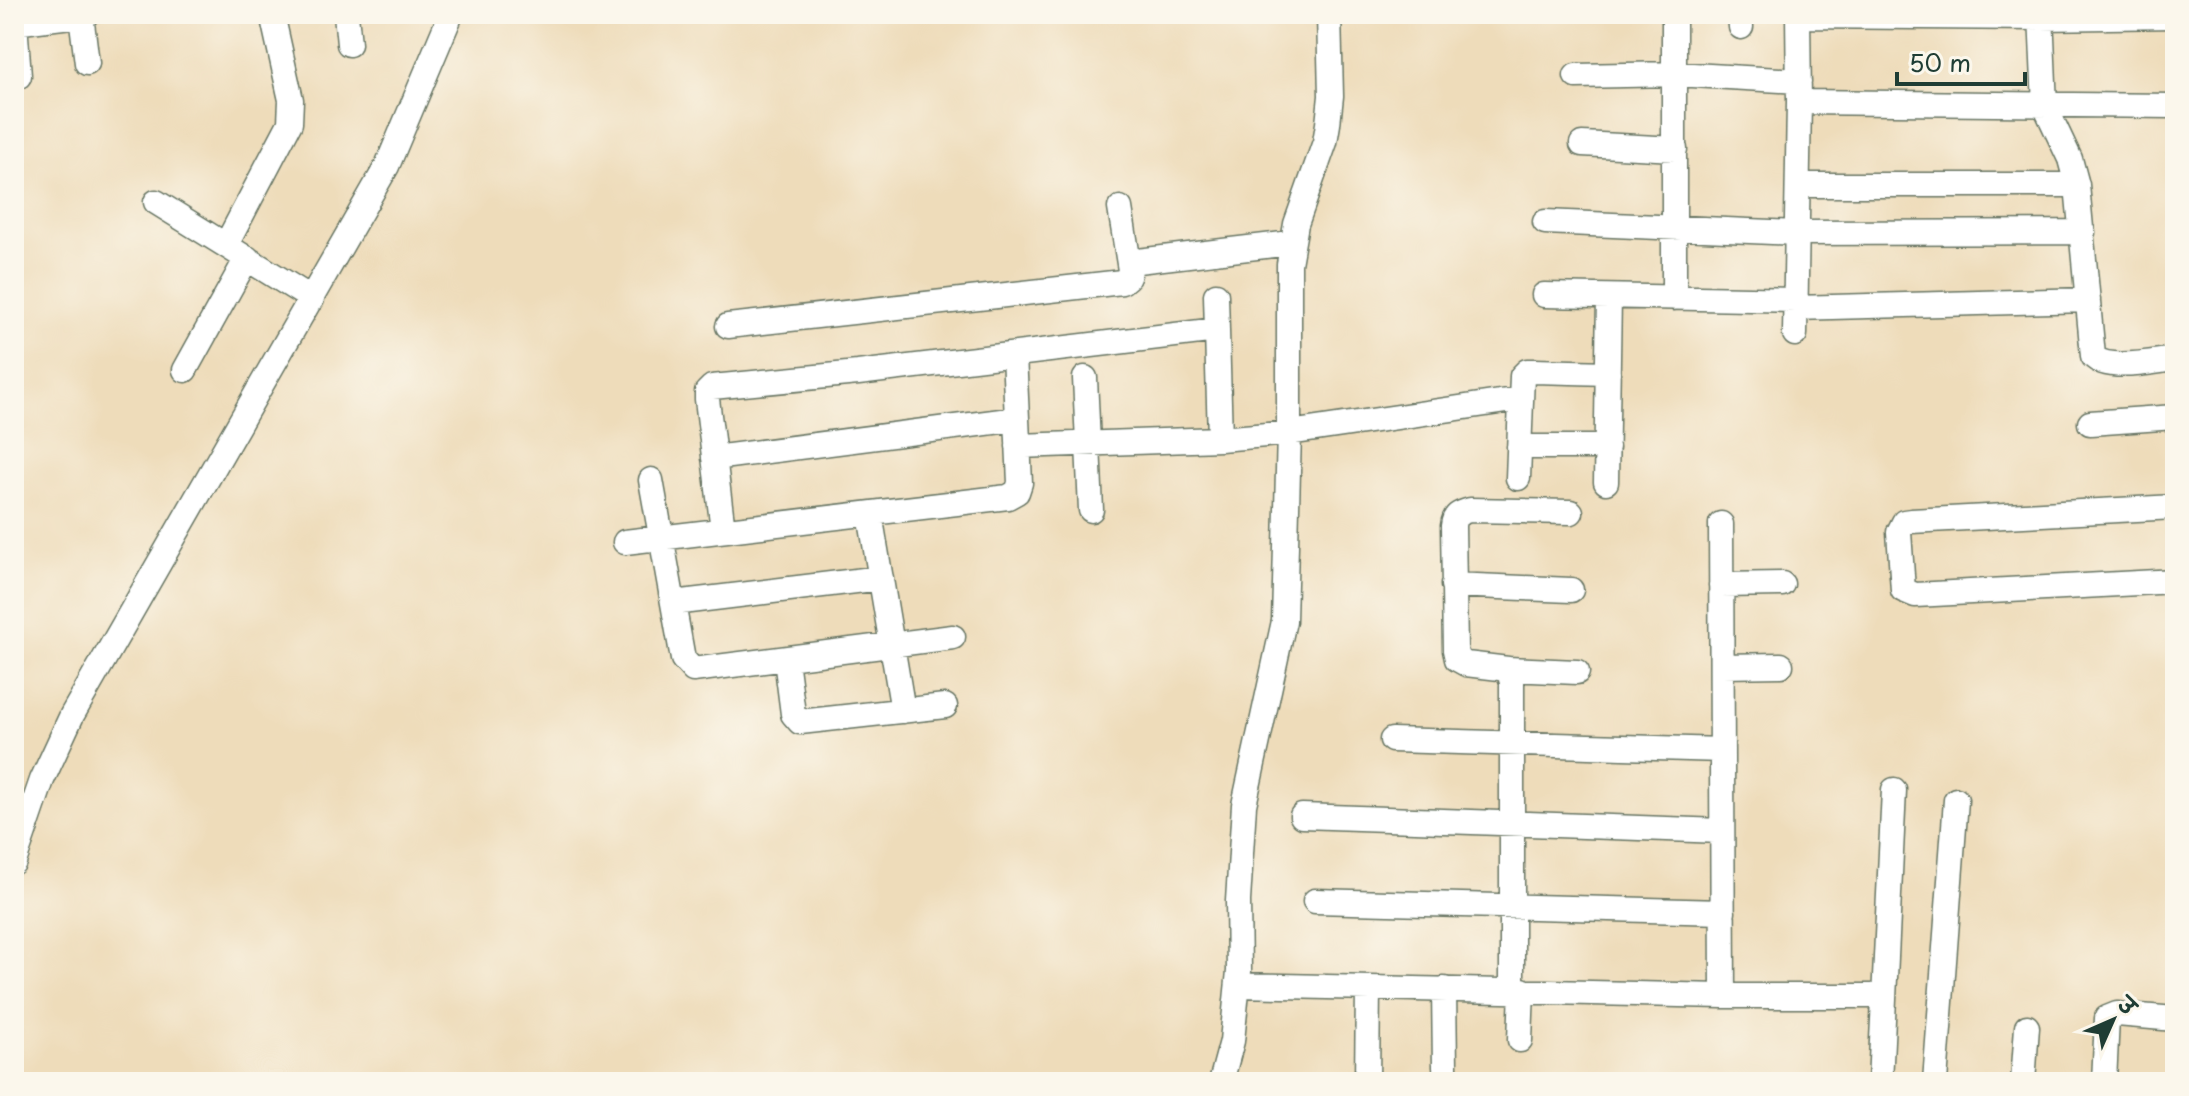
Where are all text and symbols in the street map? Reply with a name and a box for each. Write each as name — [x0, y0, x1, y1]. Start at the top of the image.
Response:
scale bar — [1897, 36, 2025, 86]
text: 50 m — [1909, 44, 1971, 80]
north arrow — [2073, 980, 2153, 1060]
text: उ — [2110, 987, 2147, 1023]

